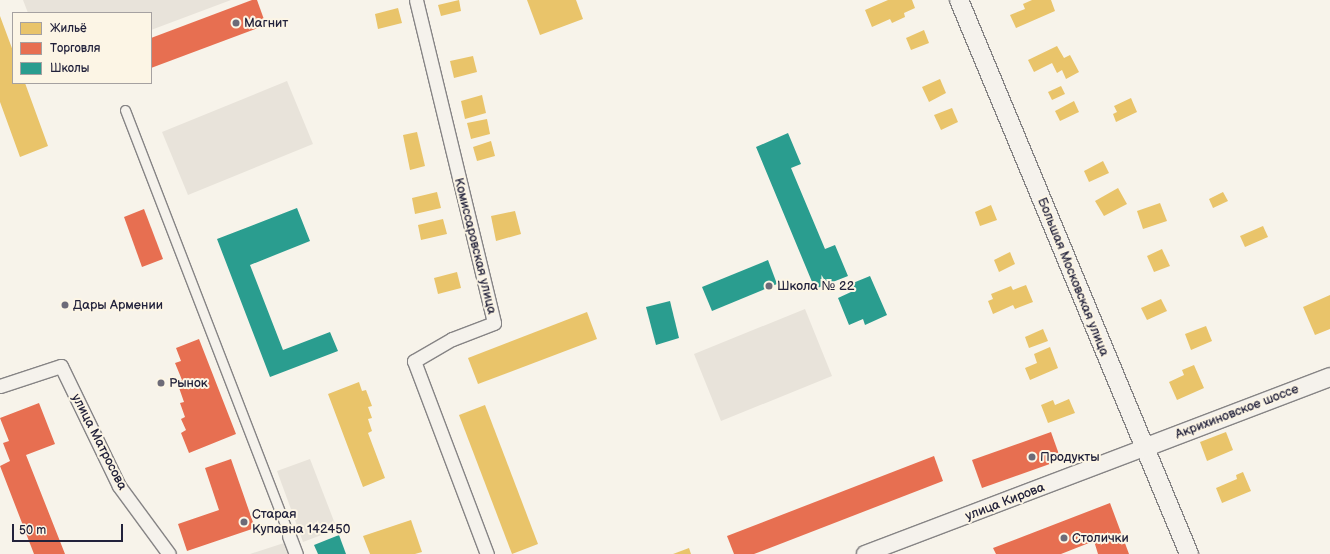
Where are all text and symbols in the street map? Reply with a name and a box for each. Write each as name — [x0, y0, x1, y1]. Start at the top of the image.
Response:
legend — [12, 12, 152, 84]
place label: Магнит — [244, 15, 288, 31]
marker: Магнит — [231, 18, 241, 28]
text: Жильё — [50, 21, 87, 36]
text: Торговля — [50, 41, 100, 56]
text: Школы — [50, 61, 89, 76]
street label: Комиссаровская улица — [451, 176, 499, 316]
street label: Большая Московская улица — [1034, 195, 1112, 359]
place label: Школа № 22 — [777, 278, 854, 294]
marker: Школа № 22 — [764, 281, 774, 291]
place label: Дары Армении — [73, 297, 163, 313]
marker: Дары Армении — [60, 300, 70, 310]
place label: Рынок — [169, 375, 208, 391]
marker: Рынок — [156, 378, 166, 388]
street label: Акрихиновское шоссе — [1173, 381, 1301, 443]
street label: улица Матросова — [68, 391, 130, 493]
place label: Продукты — [1040, 449, 1100, 465]
marker: Продукты — [1027, 452, 1037, 462]
street label: улица Кирова — [963, 480, 1047, 524]
place label: Старая Купавна 142450 — [252, 507, 350, 538]
scale bar — [14, 516, 125, 542]
marker: Старая Купавна 142450 — [239, 517, 249, 527]
text: 50 m — [19, 523, 46, 538]
place label: Столички — [1072, 530, 1129, 546]
marker: Столички — [1059, 533, 1069, 543]

